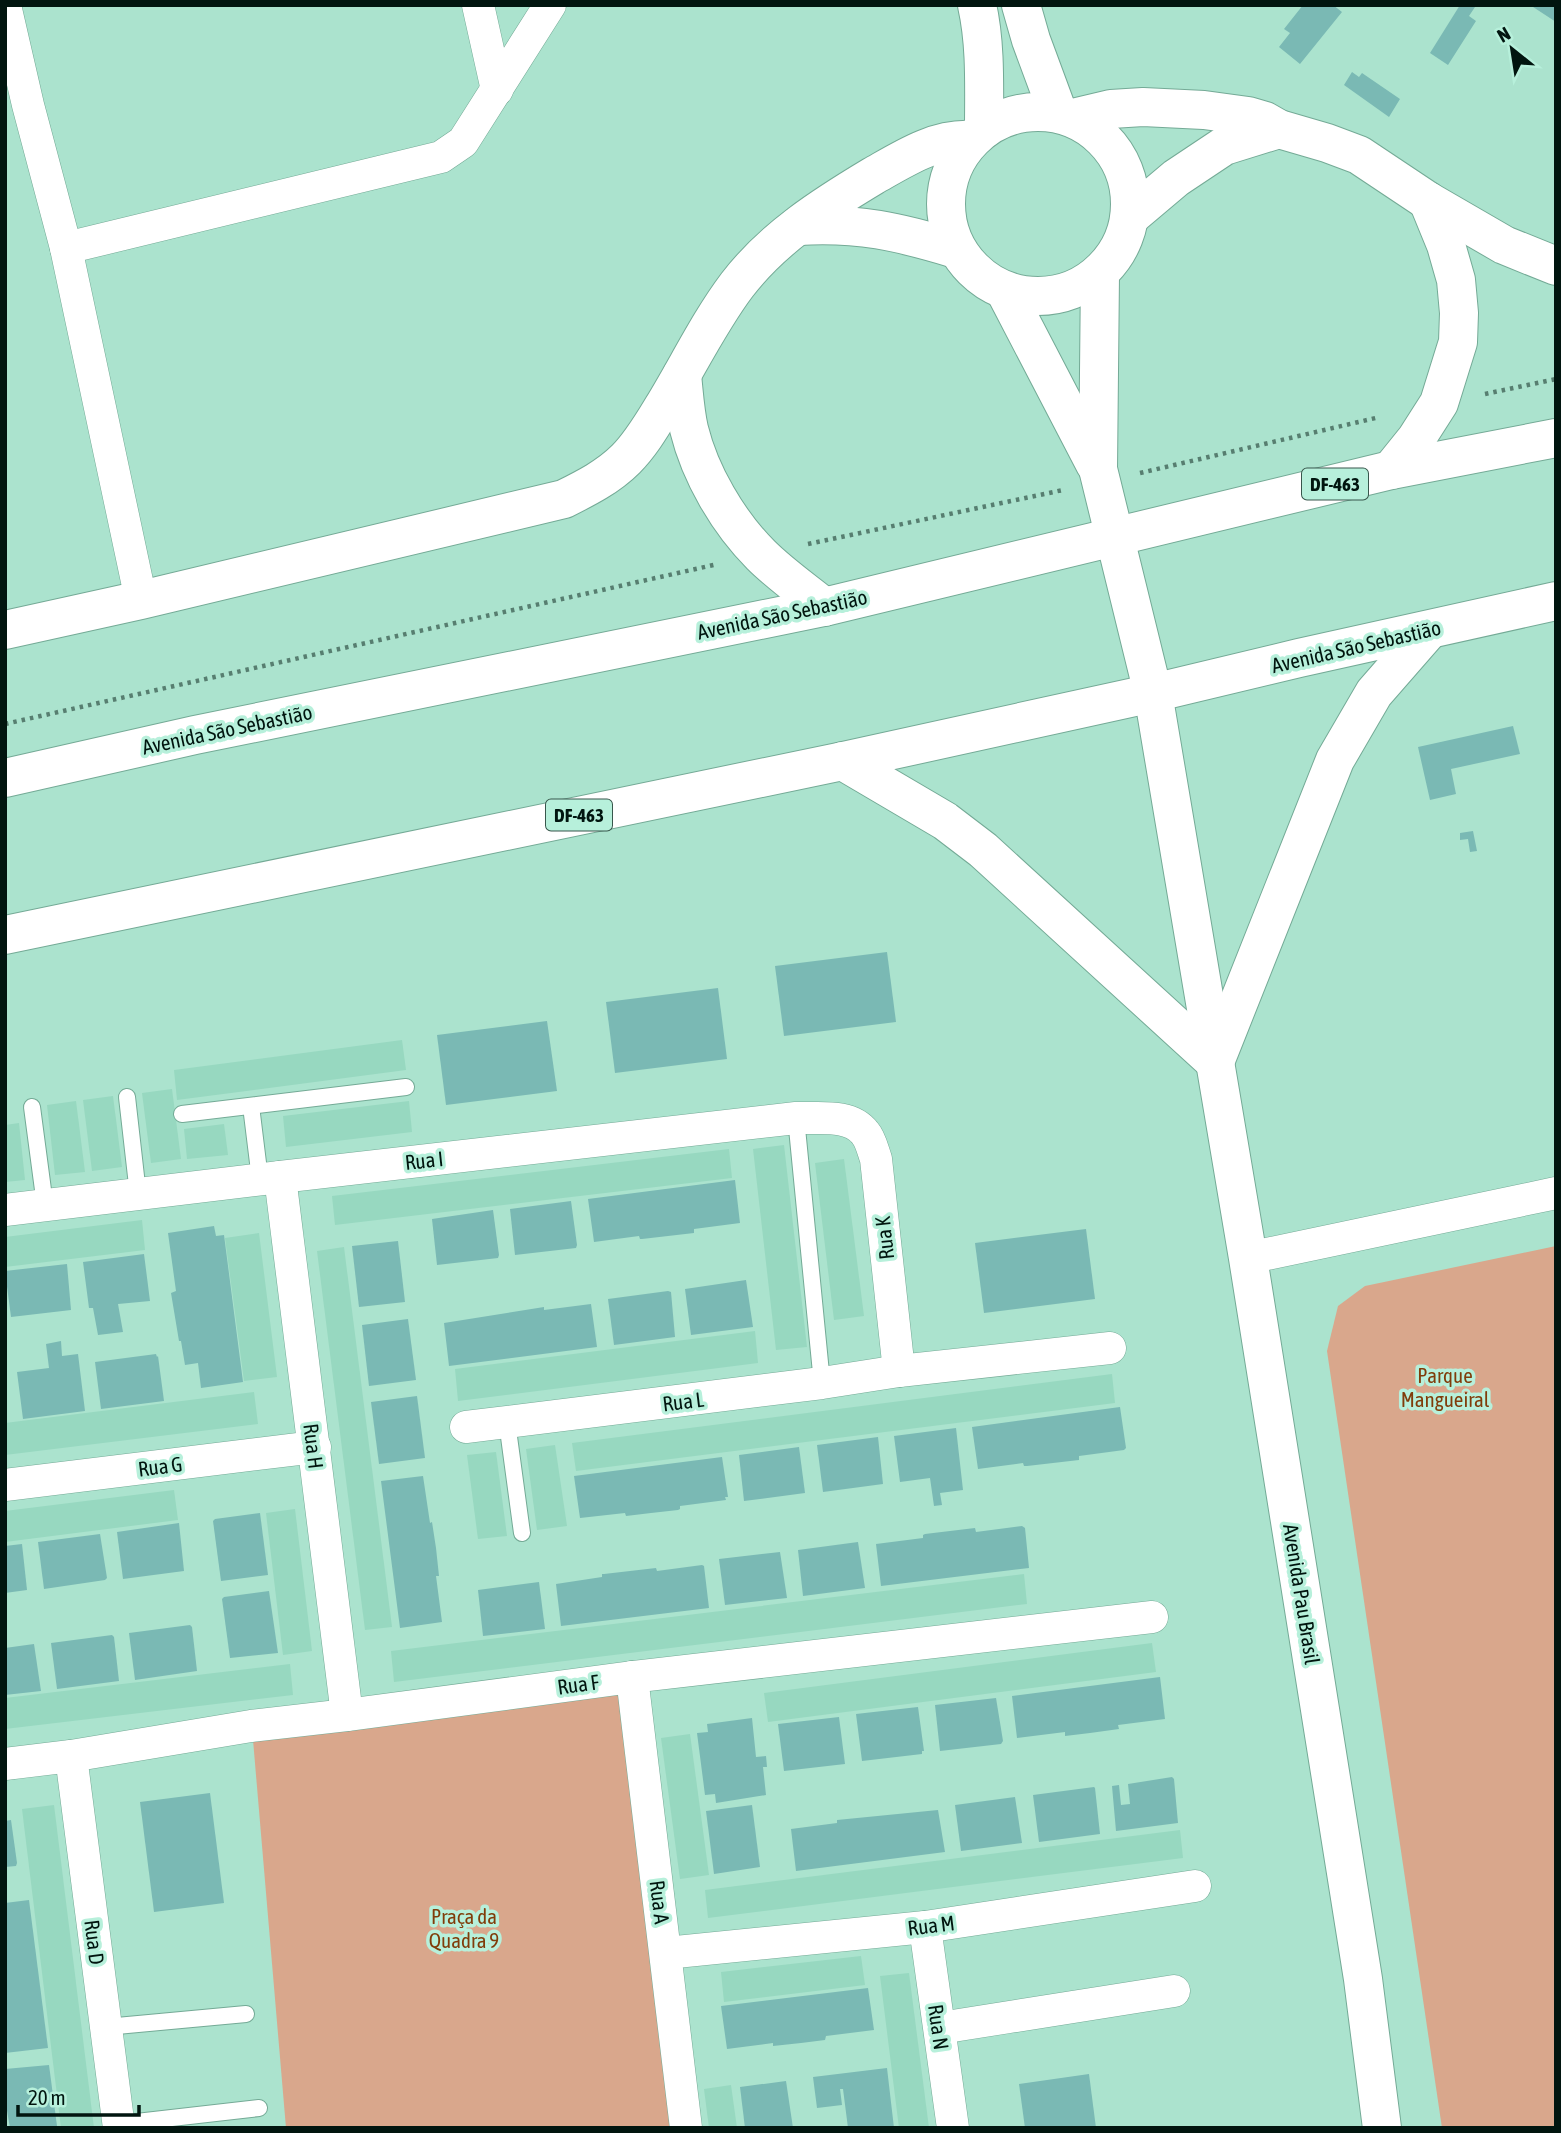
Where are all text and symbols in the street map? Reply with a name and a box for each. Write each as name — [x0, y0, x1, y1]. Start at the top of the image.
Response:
north arrow — [1477, 14, 1547, 84]
text: N — [1493, 22, 1514, 47]
road number: DF-463 — [1302, 468, 1368, 499]
street label: Avenida São Sebastião — [695, 584, 869, 644]
street label: Avenida São Sebastião — [1269, 615, 1443, 677]
street label: Avenida São Sebastião — [140, 699, 314, 759]
road number: DF-463 — [546, 800, 612, 830]
street label: Rua I — [404, 1146, 444, 1174]
street label: Rua K — [870, 1214, 898, 1261]
park label: Parque Mangueiral — [1401, 1363, 1490, 1411]
street label: Rua L — [661, 1387, 705, 1415]
street label: Rua H — [299, 1422, 329, 1470]
street label: Rua G — [136, 1451, 184, 1481]
street label: Avenida Pau Brasil — [1279, 1522, 1325, 1666]
street label: Rua F — [556, 1669, 601, 1699]
street label: Rua A — [645, 1879, 675, 1926]
park label: Praça da Quadra 9 — [429, 1904, 499, 1952]
street label: Rua M — [906, 1910, 956, 1940]
street label: Rua D — [80, 1918, 110, 1966]
street label: Rua N — [924, 2003, 954, 2051]
scale bar — [18, 2074, 138, 2118]
text: 20 m — [28, 2085, 66, 2109]

